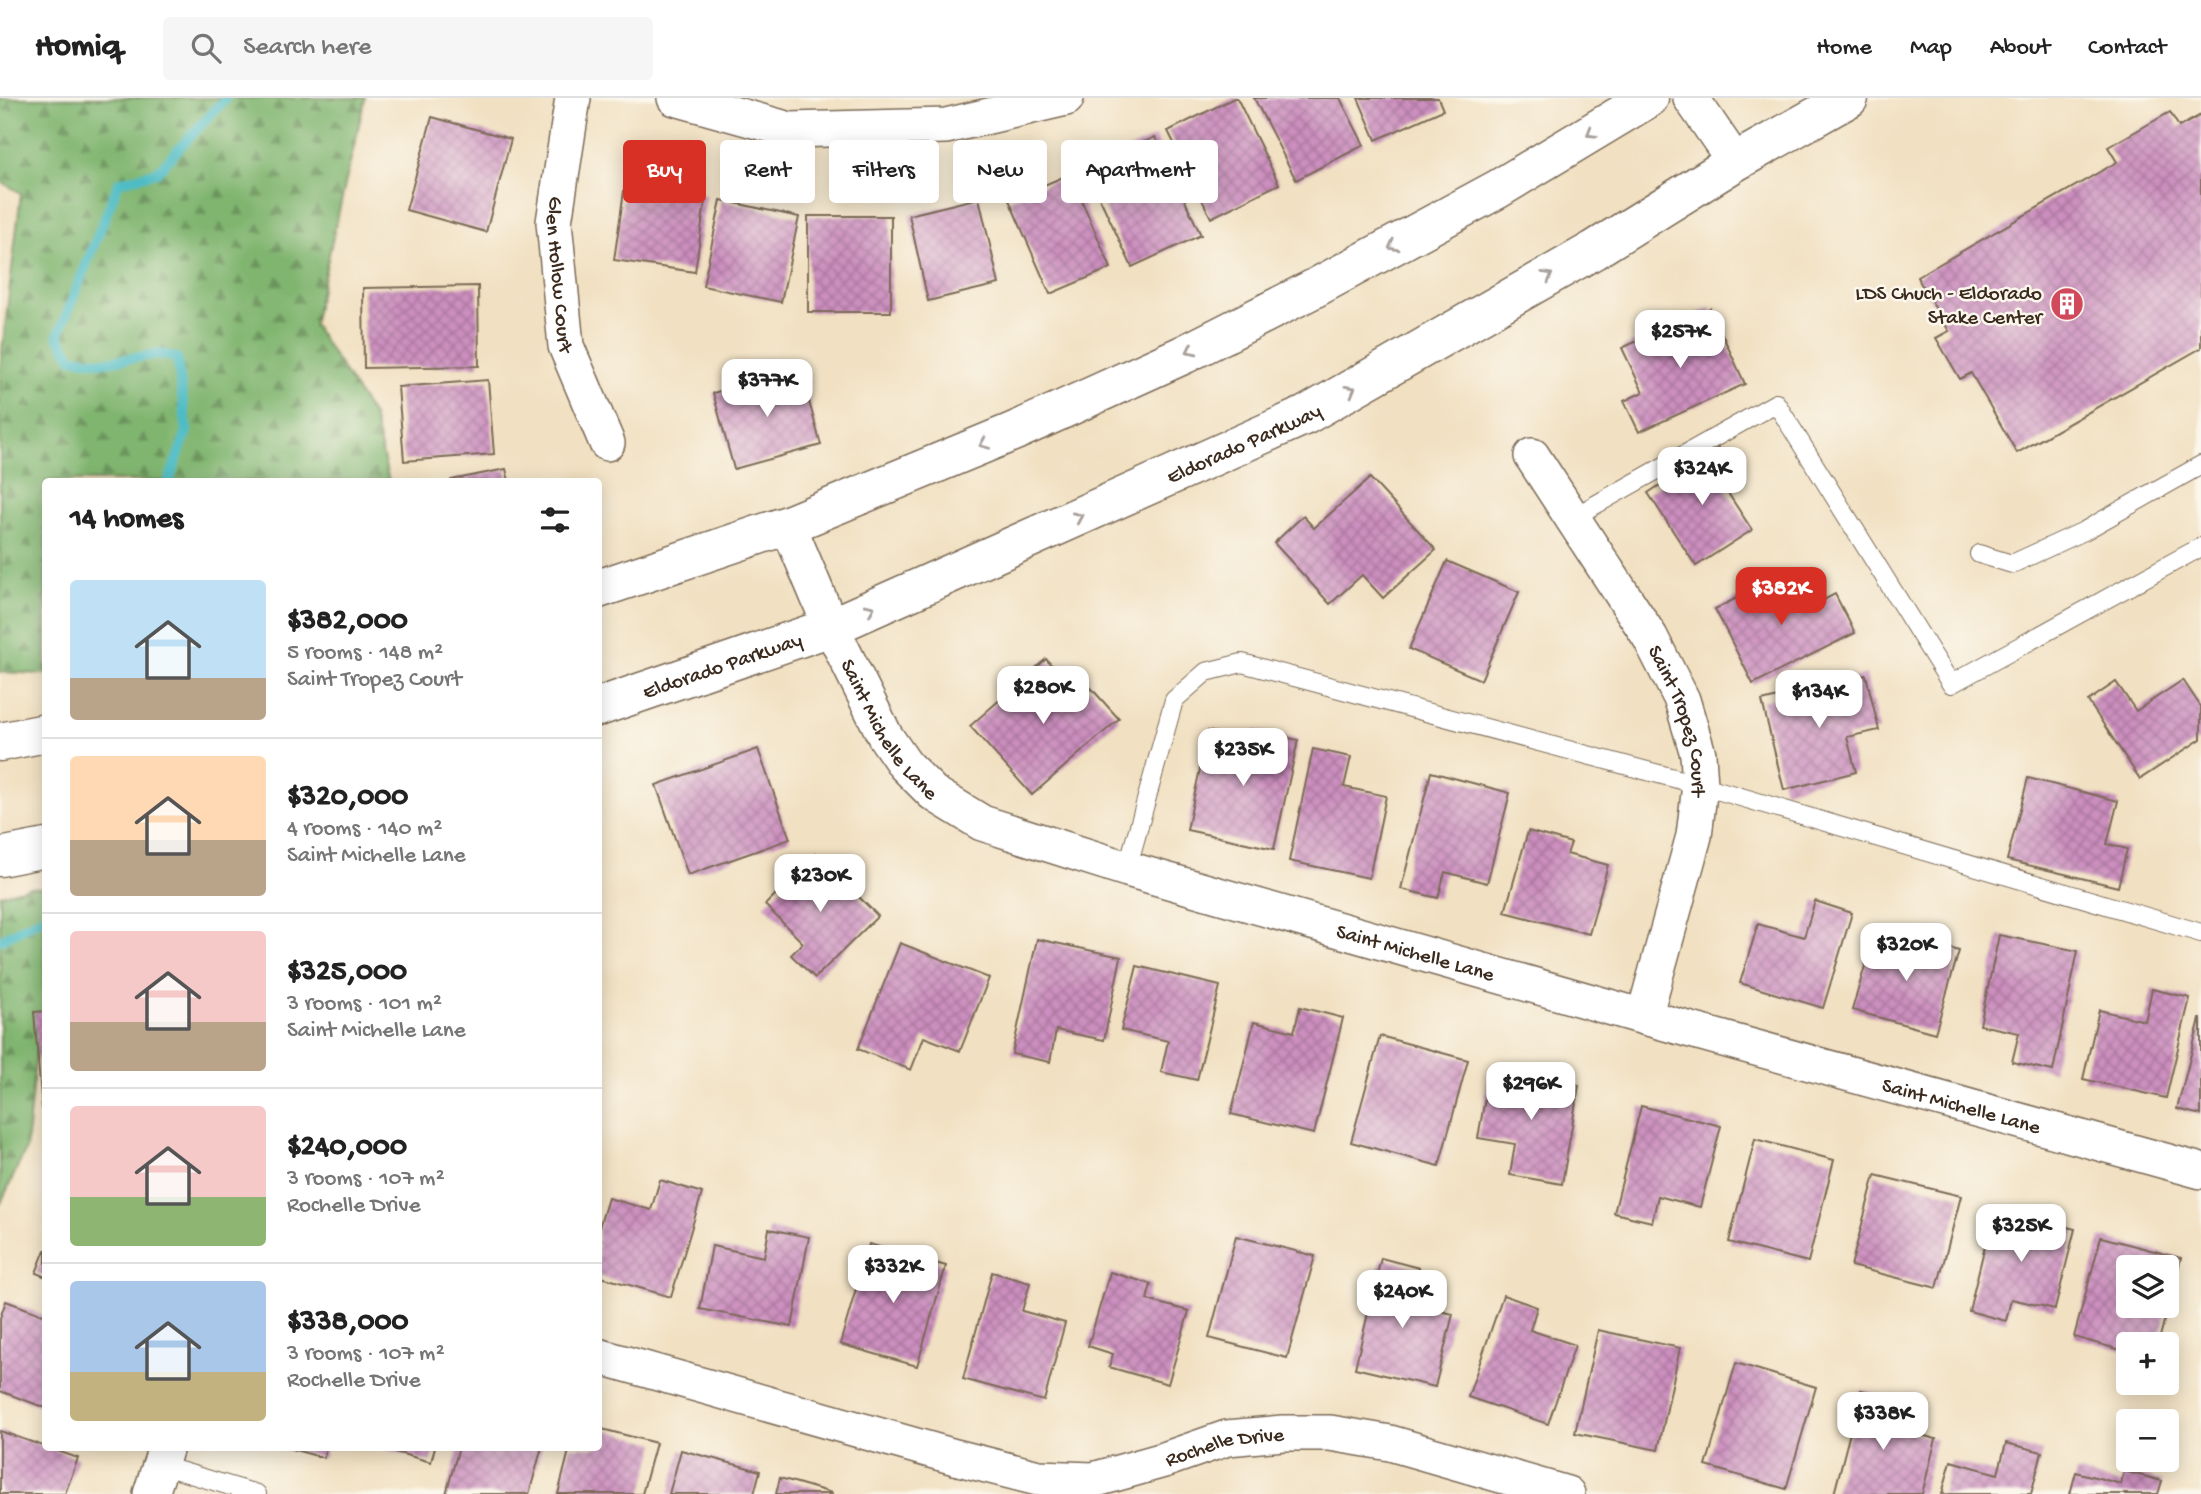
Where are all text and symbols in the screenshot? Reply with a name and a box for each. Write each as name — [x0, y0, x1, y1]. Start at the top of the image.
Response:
search box — [163, 17, 653, 80]
text: Homiq — [35, 29, 121, 67]
icon: search — [187, 29, 225, 67]
text: Search here — [243, 33, 371, 64]
text: Home — [1816, 34, 1872, 63]
text: Map — [1910, 34, 1952, 63]
text: About — [1990, 34, 2050, 63]
text: Contact — [2088, 34, 2166, 63]
one-way arrow — [1585, 125, 1598, 138]
chip: Buy — [623, 140, 706, 203]
chip: Rent — [720, 140, 815, 203]
chip: Filters — [829, 140, 939, 203]
chip: New — [953, 140, 1047, 203]
chip: Apartment — [1061, 140, 1218, 203]
street label: Glen Hollow Court — [538, 194, 578, 360]
one-way arrow — [1388, 237, 1400, 251]
one-way arrow — [1540, 272, 1553, 285]
place label: LDS Chuch - Eldorado Stake Center — [1855, 283, 2044, 332]
building icon: LDS Chuch - Eldorado Stake Center — [2048, 285, 2086, 323]
pin: $257K — [1631, 310, 1729, 370]
text: $257K — [1651, 319, 1709, 346]
one-way arrow — [1186, 342, 1198, 356]
pin: $377K — [718, 360, 816, 419]
text: $377K — [738, 368, 796, 395]
one-way arrow — [1343, 385, 1356, 398]
street label: Eldorado Parkway — [1164, 400, 1327, 491]
one-way arrow — [979, 436, 991, 450]
pin: $324K — [1653, 448, 1751, 507]
text: $324K — [1673, 456, 1731, 483]
icon: filters — [536, 501, 574, 539]
text: 14 homes — [70, 503, 183, 538]
one-way arrow — [1071, 511, 1083, 525]
pin: $382K — [1732, 568, 1830, 627]
text: $382K — [1752, 576, 1810, 603]
one-way arrow — [863, 603, 875, 617]
text: $382,000 — [287, 605, 408, 640]
icon: home — [126, 608, 210, 692]
street label: Eldorado Parkway — [640, 629, 806, 707]
text: 5 rooms · 148 m² — [287, 640, 443, 667]
street label: Saint Tropez Court — [1640, 642, 1709, 800]
street label: Saint Michelle Lane — [833, 656, 943, 808]
pin: $280K — [994, 666, 1092, 726]
text: Saint Tropez Court — [287, 667, 462, 694]
pin: $134K — [1770, 670, 1868, 730]
text: $280K — [1013, 675, 1073, 702]
text: $134K — [1791, 679, 1847, 706]
pin: $235K — [1194, 728, 1292, 788]
text: $235K — [1214, 737, 1272, 764]
text: $320,000 — [287, 781, 408, 816]
icon: home — [126, 784, 210, 868]
text: 4 rooms · 140 m² — [287, 816, 442, 843]
text: Saint Michelle Lane — [287, 843, 466, 870]
pin: $230K — [771, 854, 869, 914]
text: $230K — [790, 863, 850, 890]
street label: Saint Michelle Lane — [1333, 921, 1498, 990]
pin: $320K — [1857, 924, 1955, 983]
text: $320K — [1876, 932, 1936, 959]
text: $325,000 — [287, 956, 407, 991]
icon: home — [126, 959, 210, 1043]
text: 3 rooms · 101 m² — [287, 991, 442, 1018]
text: Saint Michelle Lane — [287, 1018, 466, 1045]
pin: $296K — [1482, 1062, 1580, 1122]
text: $296K — [1502, 1071, 1560, 1098]
street label: Saint Michelle Lane — [1879, 1074, 2044, 1142]
text: $240,000 — [287, 1131, 407, 1166]
icon: home — [126, 1134, 210, 1218]
text: 3 rooms · 107 m² — [287, 1166, 445, 1193]
text: Rochelle Drive — [287, 1193, 421, 1220]
pin: $325K — [1972, 1204, 2070, 1264]
text: $325K — [1992, 1213, 2050, 1240]
pin: $332K — [844, 1246, 942, 1305]
text: $332K — [864, 1254, 922, 1281]
map controls — [2116, 1255, 2179, 1472]
button: layers — [2116, 1255, 2179, 1318]
pin: $240K — [1353, 1270, 1451, 1330]
text: $240K — [1373, 1279, 1431, 1306]
text: $338,000 — [287, 1306, 409, 1341]
icon: home — [126, 1309, 210, 1393]
button: + — [2116, 1332, 2179, 1395]
text: 3 rooms · 107 m² — [287, 1341, 445, 1368]
text: Rochelle Drive — [287, 1368, 421, 1395]
pin: $338K — [1834, 1392, 1932, 1452]
text: $338K — [1853, 1401, 1913, 1428]
button: − — [2116, 1409, 2179, 1472]
street label: Rochelle Drive — [1162, 1424, 1286, 1475]

